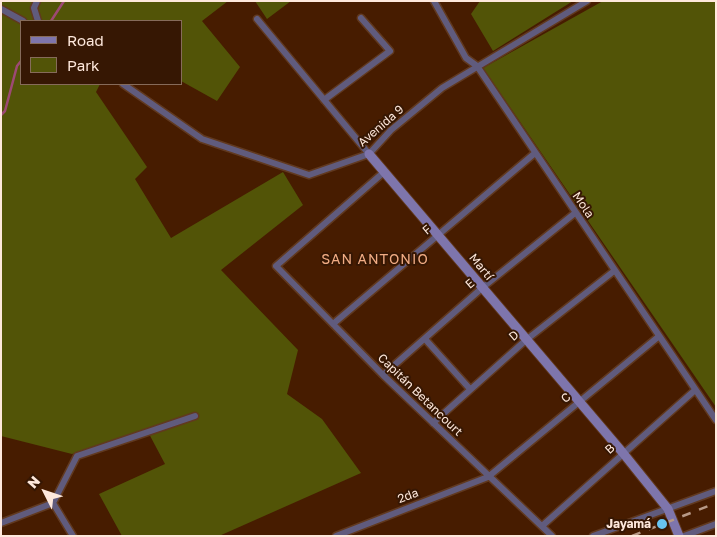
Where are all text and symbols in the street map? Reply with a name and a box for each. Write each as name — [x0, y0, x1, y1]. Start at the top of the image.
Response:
legend — [20, 20, 182, 85]
text: Road — [67, 31, 104, 49]
text: Park — [67, 56, 99, 74]
street label: Avenida 9 — [355, 102, 407, 150]
street label: Mola — [569, 189, 597, 221]
street label: F — [420, 222, 434, 238]
street label: Martí — [466, 251, 496, 283]
district label: SAN ANTONIO — [320, 252, 430, 268]
street label: E — [463, 276, 477, 292]
street label: D — [506, 328, 522, 344]
street label: Capitán Betancourt — [375, 351, 465, 439]
street label: C — [558, 390, 574, 406]
street label: B — [602, 441, 618, 457]
north arrow — [20, 467, 70, 517]
text: N — [23, 472, 43, 491]
street label: 2da — [396, 485, 420, 507]
place label: Jayamá — [606, 517, 651, 531]
marker: Jayamá — [655, 517, 669, 531]

